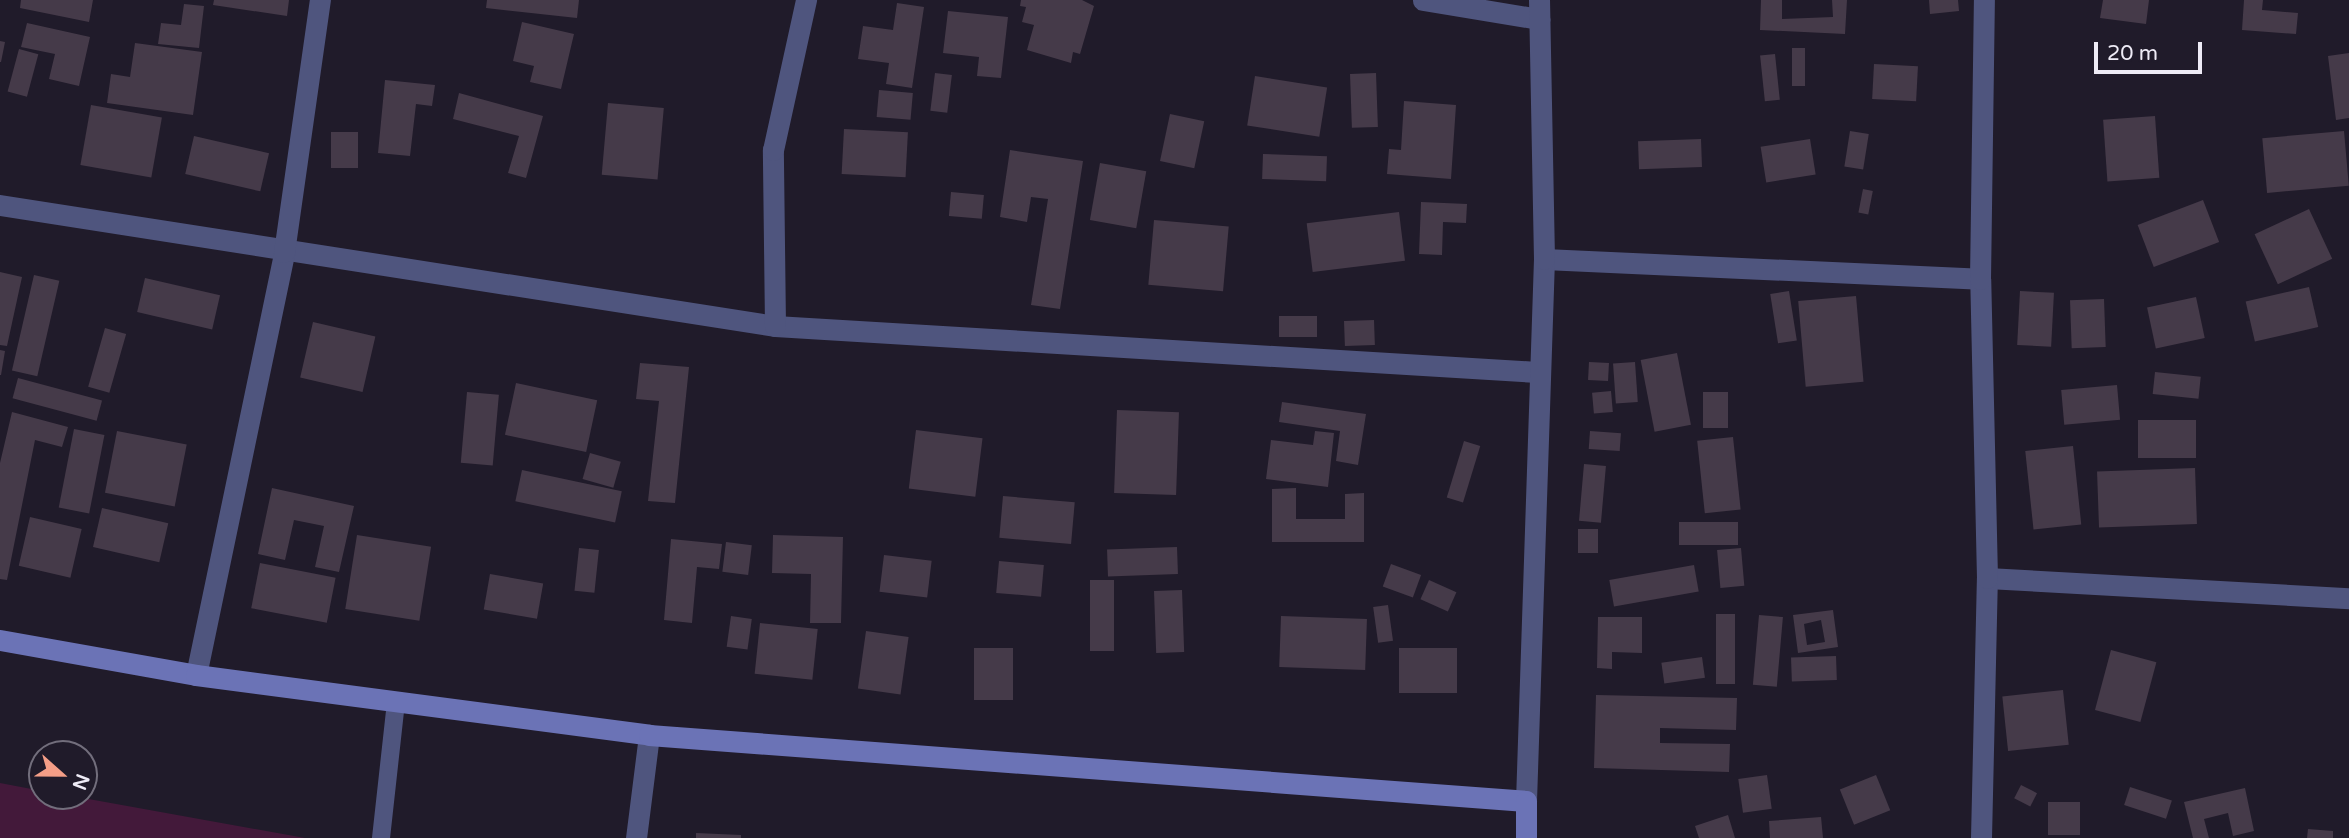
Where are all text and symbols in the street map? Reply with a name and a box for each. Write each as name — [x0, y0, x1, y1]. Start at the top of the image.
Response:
scale bar — [2097, 28, 2206, 72]
text: 20 m — [2107, 41, 2158, 66]
north arrow — [28, 740, 98, 810]
text: N — [68, 771, 94, 793]

